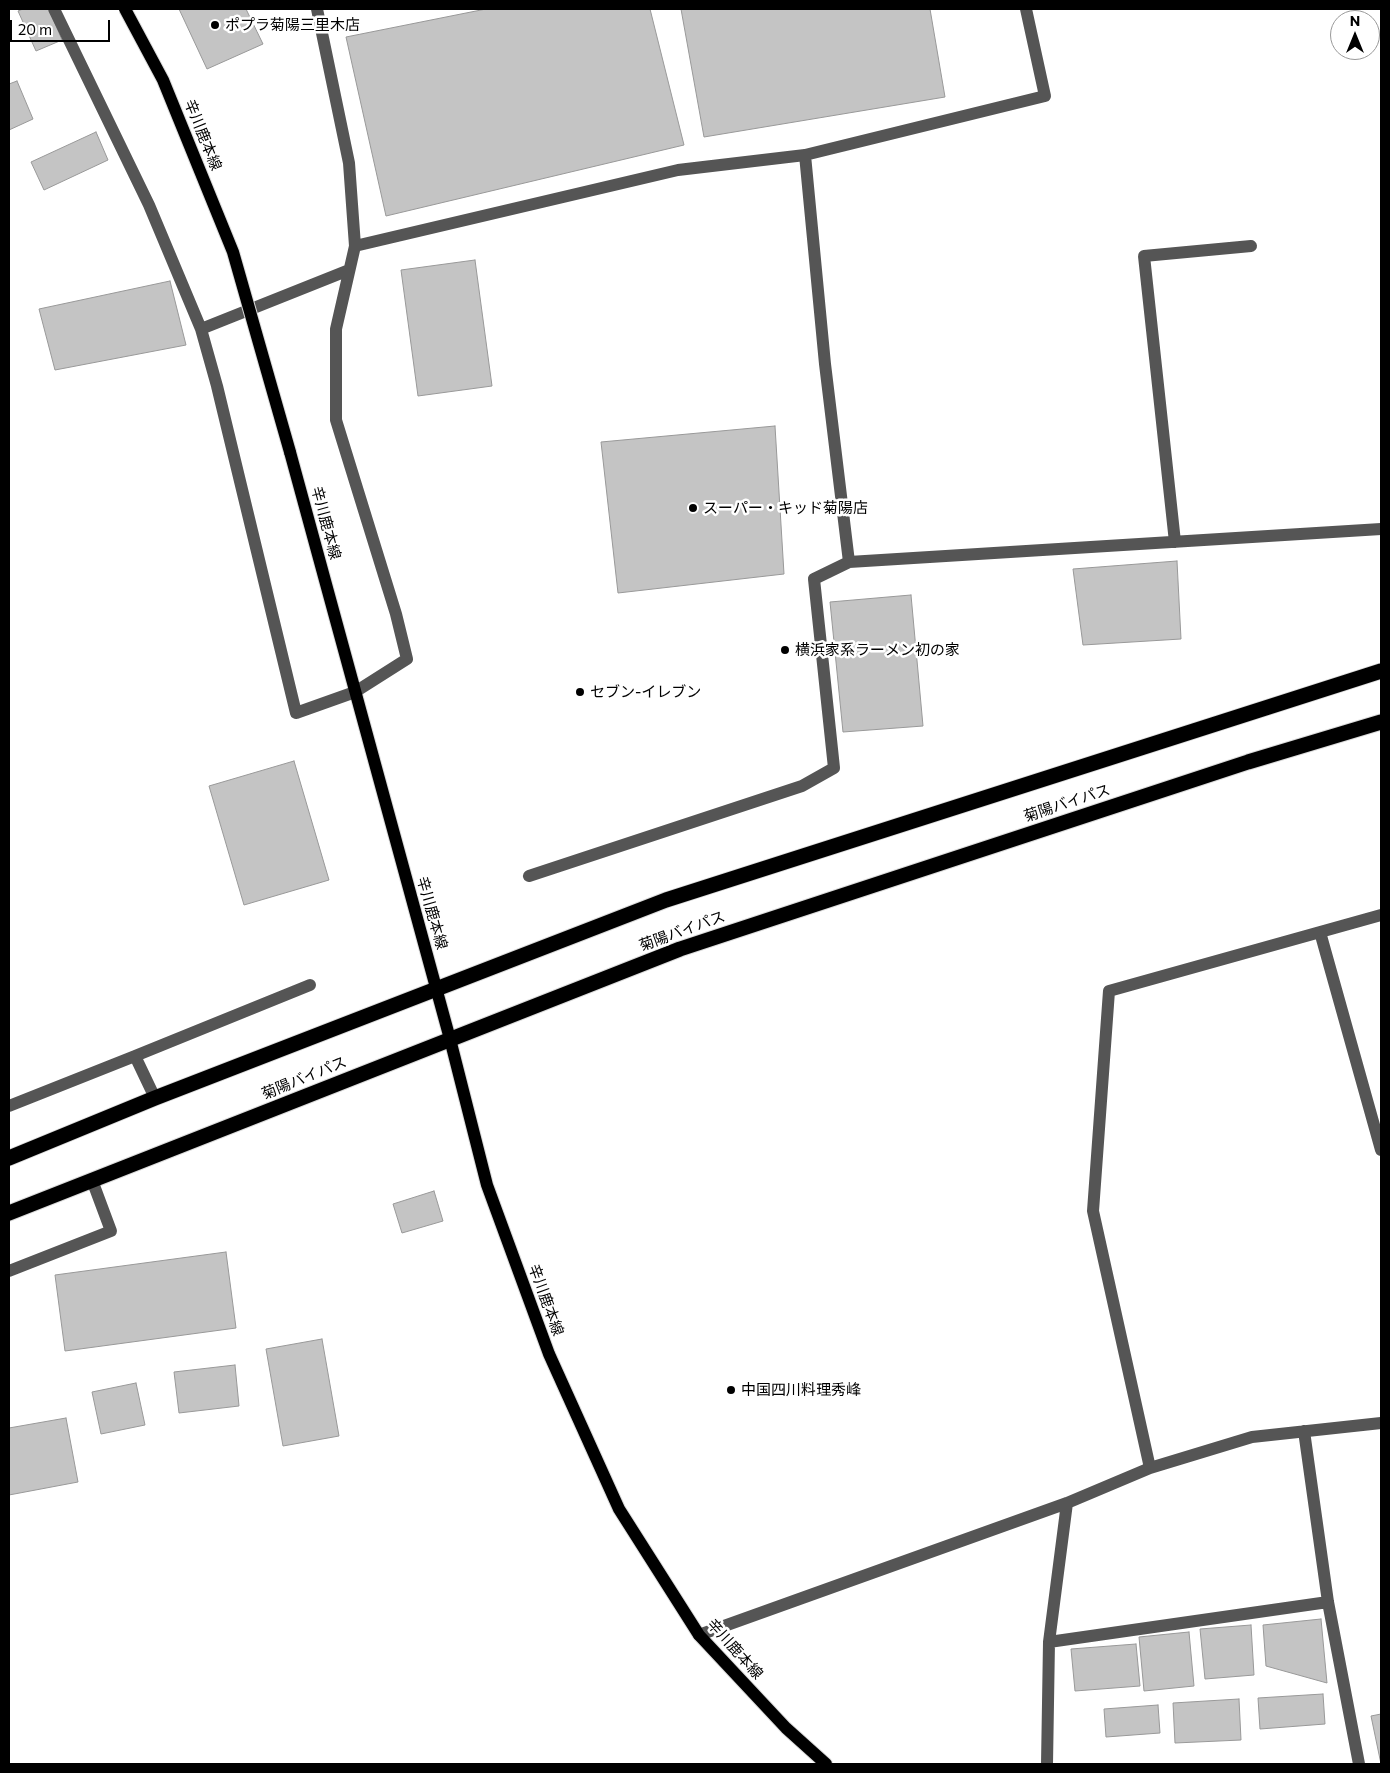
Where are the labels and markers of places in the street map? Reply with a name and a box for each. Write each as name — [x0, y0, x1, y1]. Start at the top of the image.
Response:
place label: ポプラ菊陽三里木店 — [225, 16, 360, 34]
marker: ポプラ菊陽三里木店 — [209, 19, 221, 31]
place label: スーパー・キッド菊陽店 — [703, 499, 868, 517]
marker: スーパー・キッド菊陽店 — [687, 502, 699, 514]
place label: 横浜家系ラーメン初の家 — [795, 641, 960, 659]
marker: 横浜家系ラーメン初の家 — [779, 644, 791, 656]
place label: セブン-イレブン — [590, 683, 701, 701]
marker: セブン-イレブン — [574, 686, 586, 698]
place label: 中国四川料理秀峰 — [741, 1381, 861, 1399]
marker: 中国四川料理秀峰 — [725, 1384, 737, 1396]

